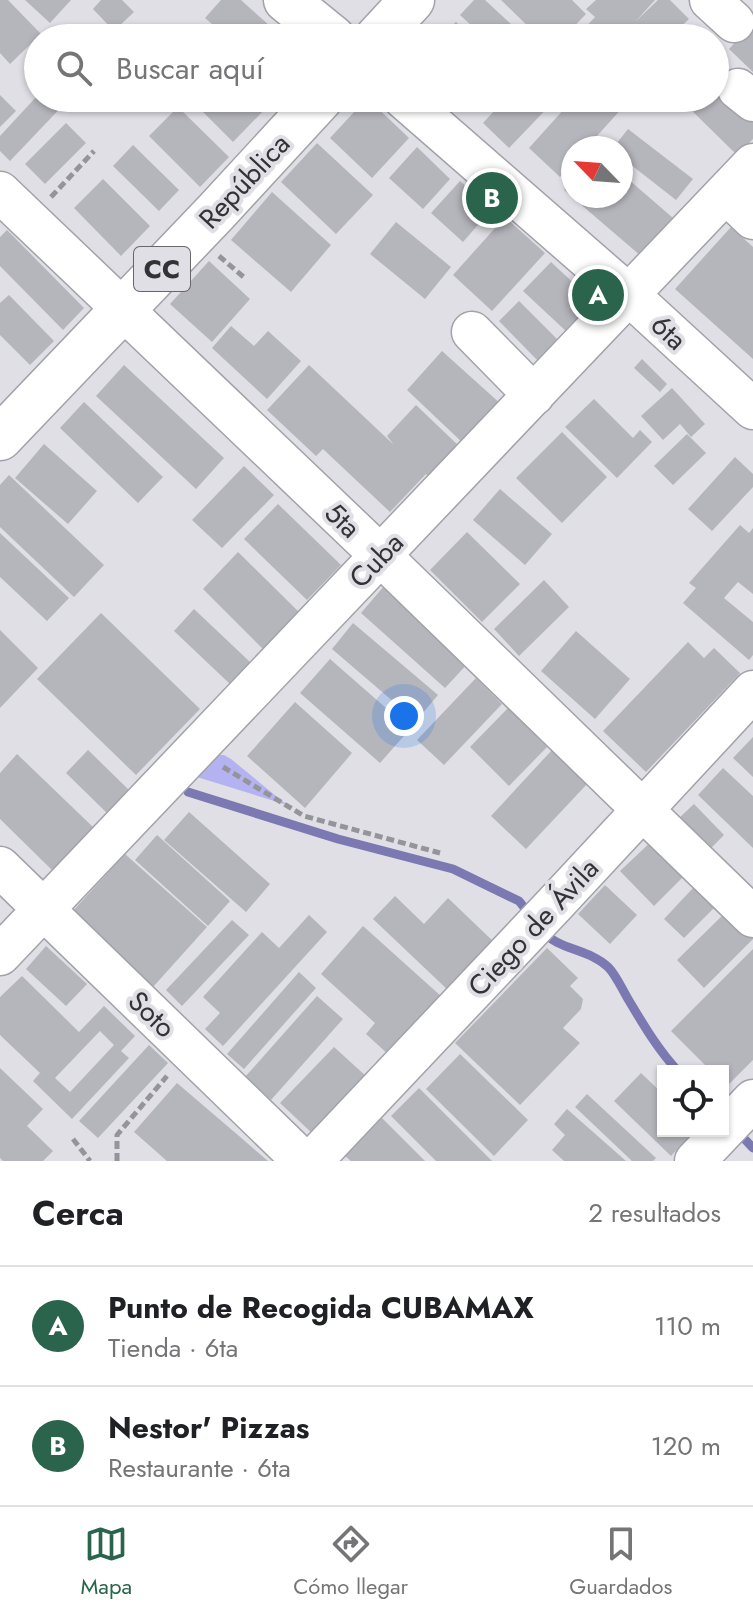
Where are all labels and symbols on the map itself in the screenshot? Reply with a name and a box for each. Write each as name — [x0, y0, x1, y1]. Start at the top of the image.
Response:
street label: República — [189, 124, 299, 238]
north arrow — [561, 136, 633, 208]
pin: B — [466, 168, 518, 228]
road number: CC — [134, 247, 190, 291]
pin: A — [572, 265, 624, 325]
street label: 6ta — [641, 305, 696, 360]
street label: 5ta — [315, 493, 370, 548]
street label: Cuba — [340, 523, 413, 597]
your location — [384, 696, 424, 736]
street label: Ciego de Ávila — [458, 849, 608, 1006]
street label: Soto — [118, 981, 185, 1047]

